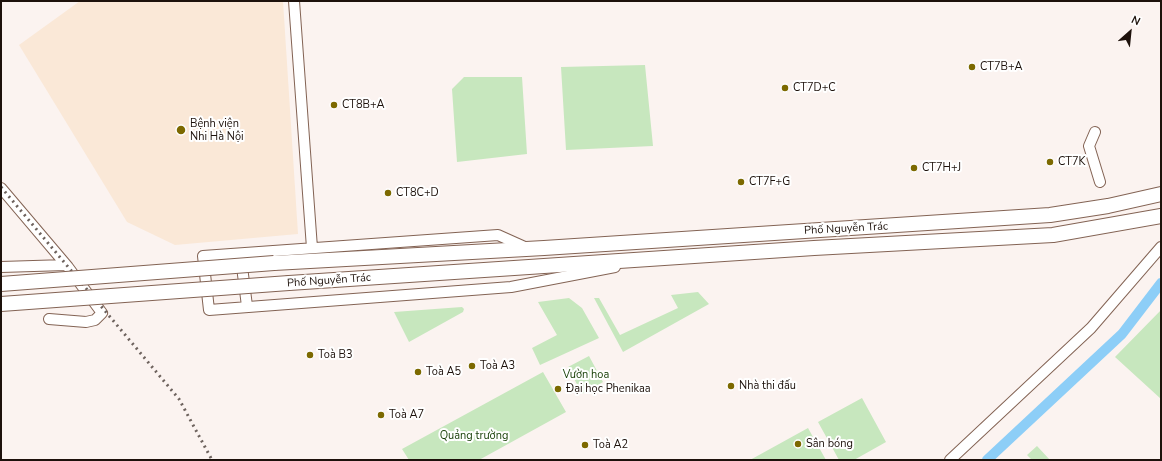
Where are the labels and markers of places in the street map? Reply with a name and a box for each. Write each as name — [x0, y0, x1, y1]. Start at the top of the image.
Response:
place label: CT7B+A — [980, 60, 1023, 74]
marker: CT7B+A — [967, 62, 977, 72]
place label: CT7D+C — [793, 81, 836, 95]
marker: CT7D+C — [780, 83, 790, 93]
place label: CT8B+A — [342, 98, 385, 112]
marker: CT8B+A — [329, 100, 339, 110]
place label: Bệnh viện Nhi Hà Nội — [190, 117, 244, 143]
marker: Bệnh viện Nhi Hà Nội — [175, 124, 187, 136]
place label: CT7K — [1058, 155, 1085, 169]
marker: CT7K — [1045, 157, 1055, 167]
place label: CT7H+J — [922, 161, 961, 175]
marker: CT7H+J — [909, 163, 919, 173]
place label: CT7F+G — [749, 175, 790, 189]
marker: CT7F+G — [736, 177, 746, 187]
place label: CT8C+D — [396, 186, 439, 200]
marker: CT8C+D — [383, 188, 393, 198]
place label: Toà B3 — [318, 348, 353, 362]
marker: Toà B3 — [305, 350, 315, 360]
place label: Toà A3 — [480, 359, 515, 373]
marker: Toà A3 — [467, 361, 477, 371]
place label: Toà A5 — [426, 365, 461, 379]
marker: Toà A5 — [413, 367, 423, 377]
place label: Nhà thi đấu — [739, 379, 796, 393]
marker: Nhà thi đấu — [726, 381, 736, 391]
place label: Đại học Phenikaa — [566, 382, 651, 396]
marker: Đại học Phenikaa — [553, 384, 563, 394]
place label: Toà A7 — [389, 408, 424, 422]
marker: Toà A7 — [376, 410, 386, 420]
place label: Sân bóng — [806, 437, 853, 451]
place label: Toà A2 — [593, 438, 628, 452]
marker: Sân bóng — [793, 439, 803, 449]
marker: Toà A2 — [580, 440, 590, 450]

